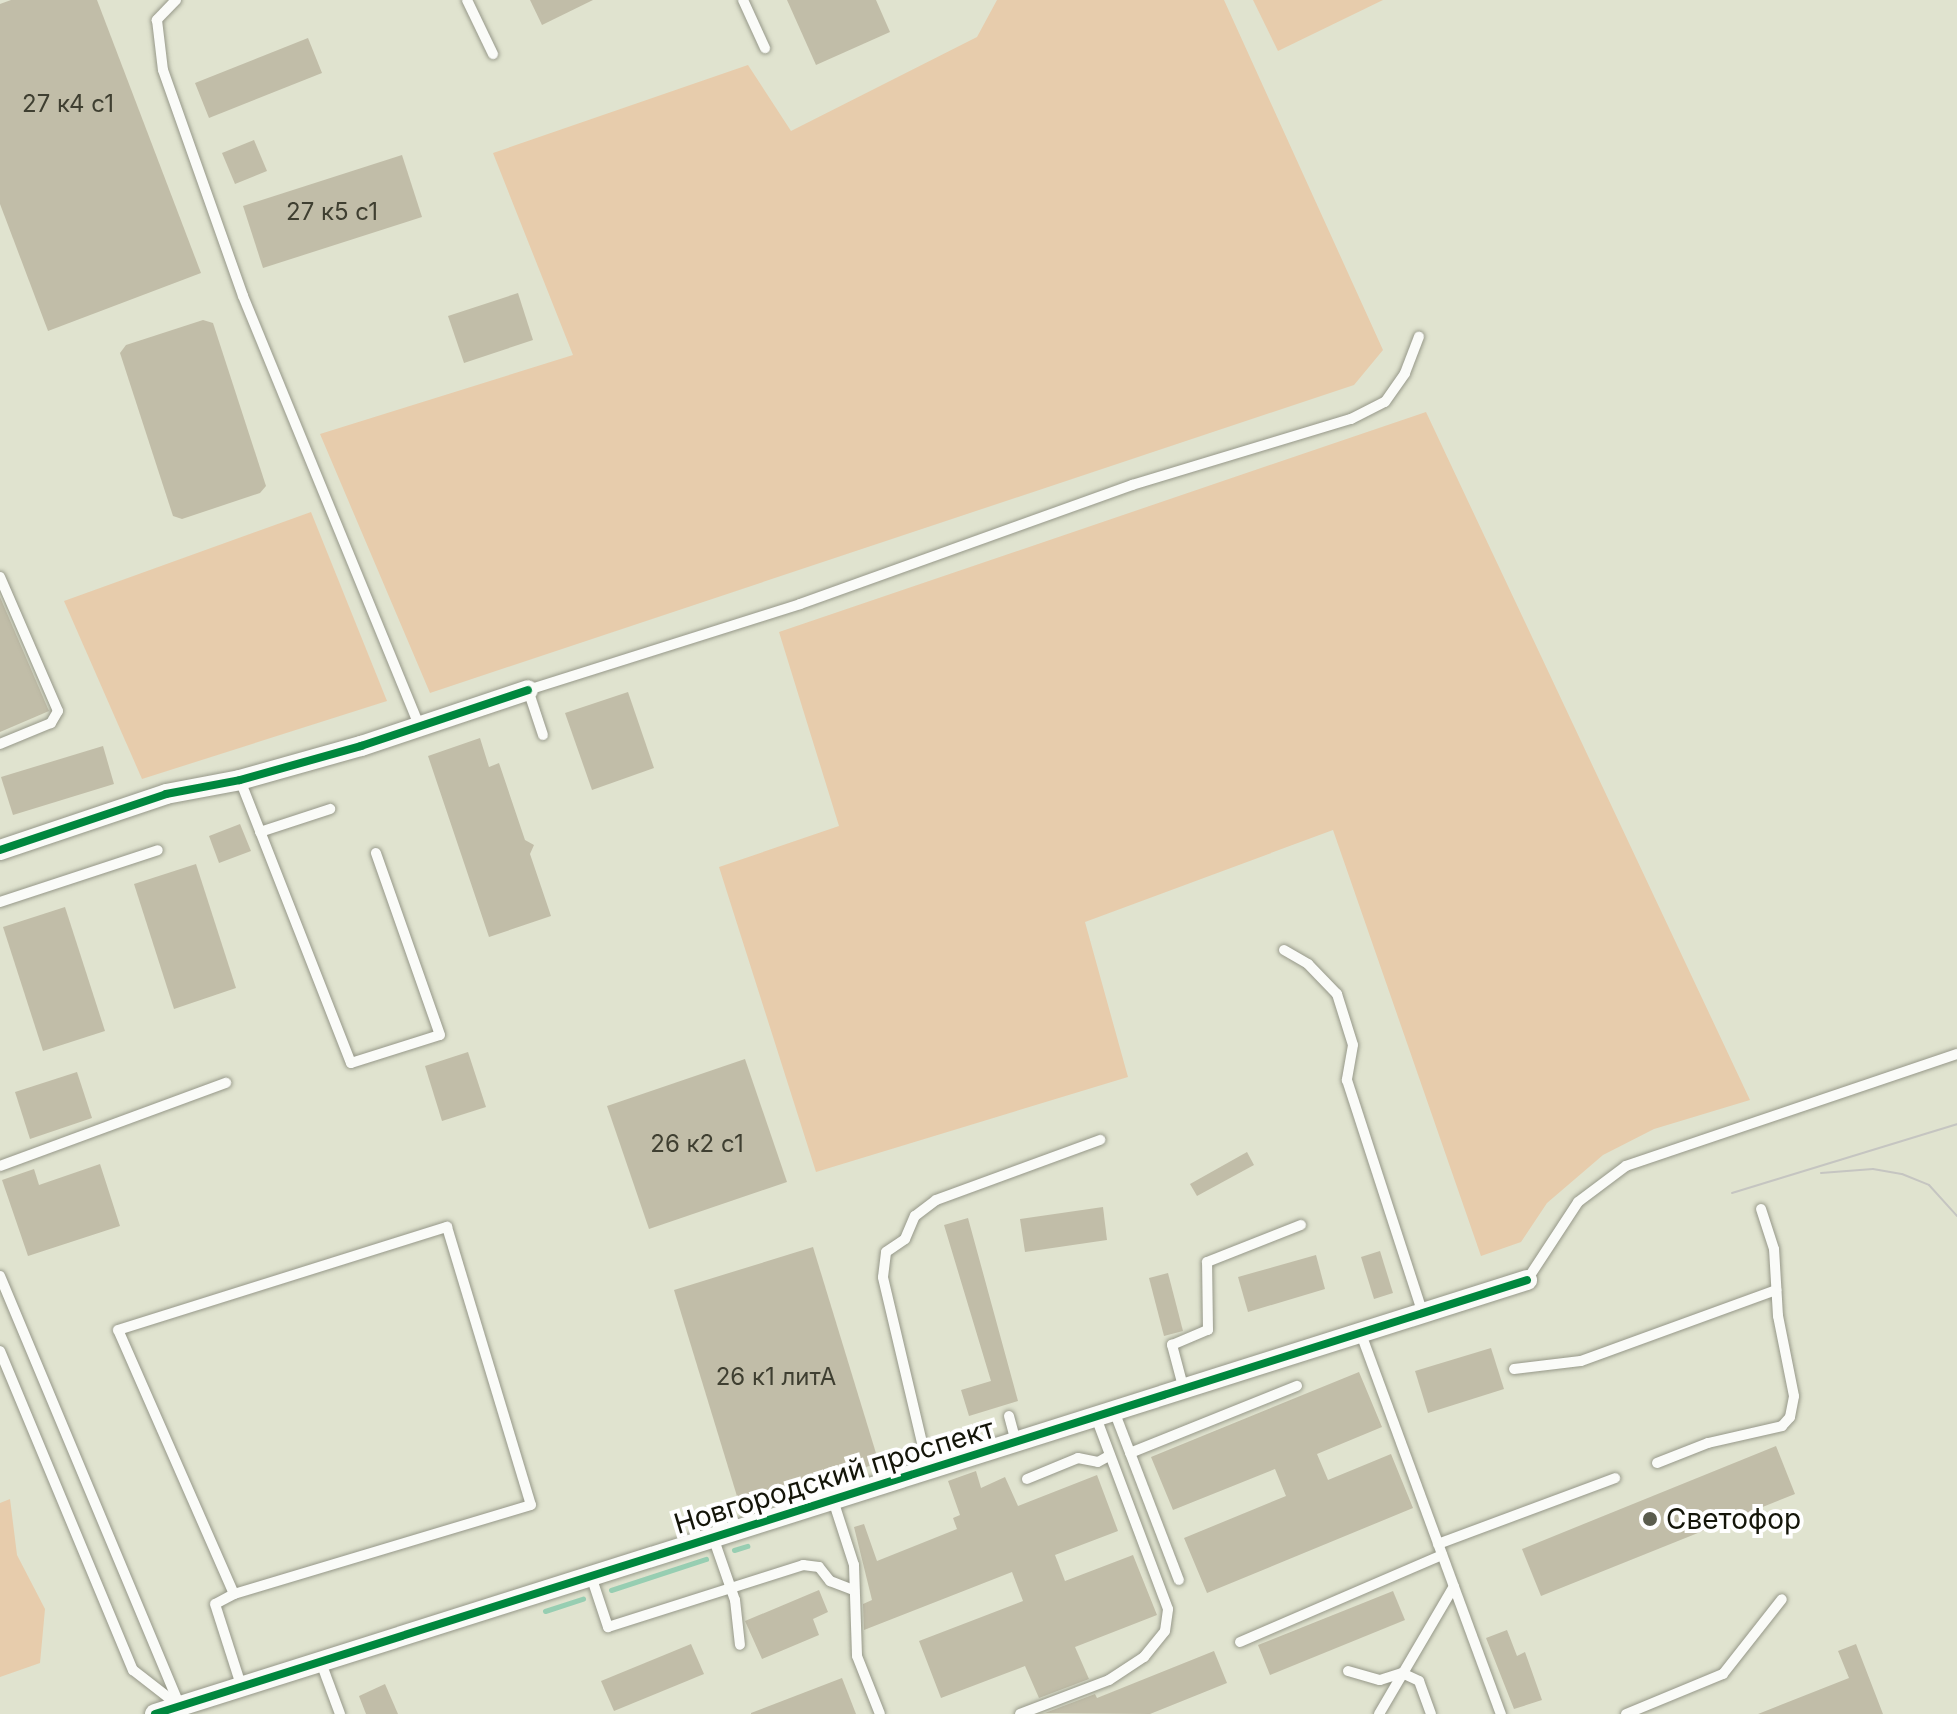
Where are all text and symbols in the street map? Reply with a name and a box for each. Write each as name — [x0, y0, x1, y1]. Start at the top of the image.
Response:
house number: 27 к4 с1 — [22, 90, 114, 118]
house number: 27 к5 с1 — [286, 198, 378, 226]
house number: 26 к2 с1 — [650, 1130, 744, 1158]
house number: 26 к1 литА — [716, 1363, 836, 1391]
street label: Новгородский проспект — [670, 1411, 998, 1541]
place label: Светофор — [1666, 1502, 1801, 1536]
marker: Светофор — [1641, 1510, 1659, 1528]

